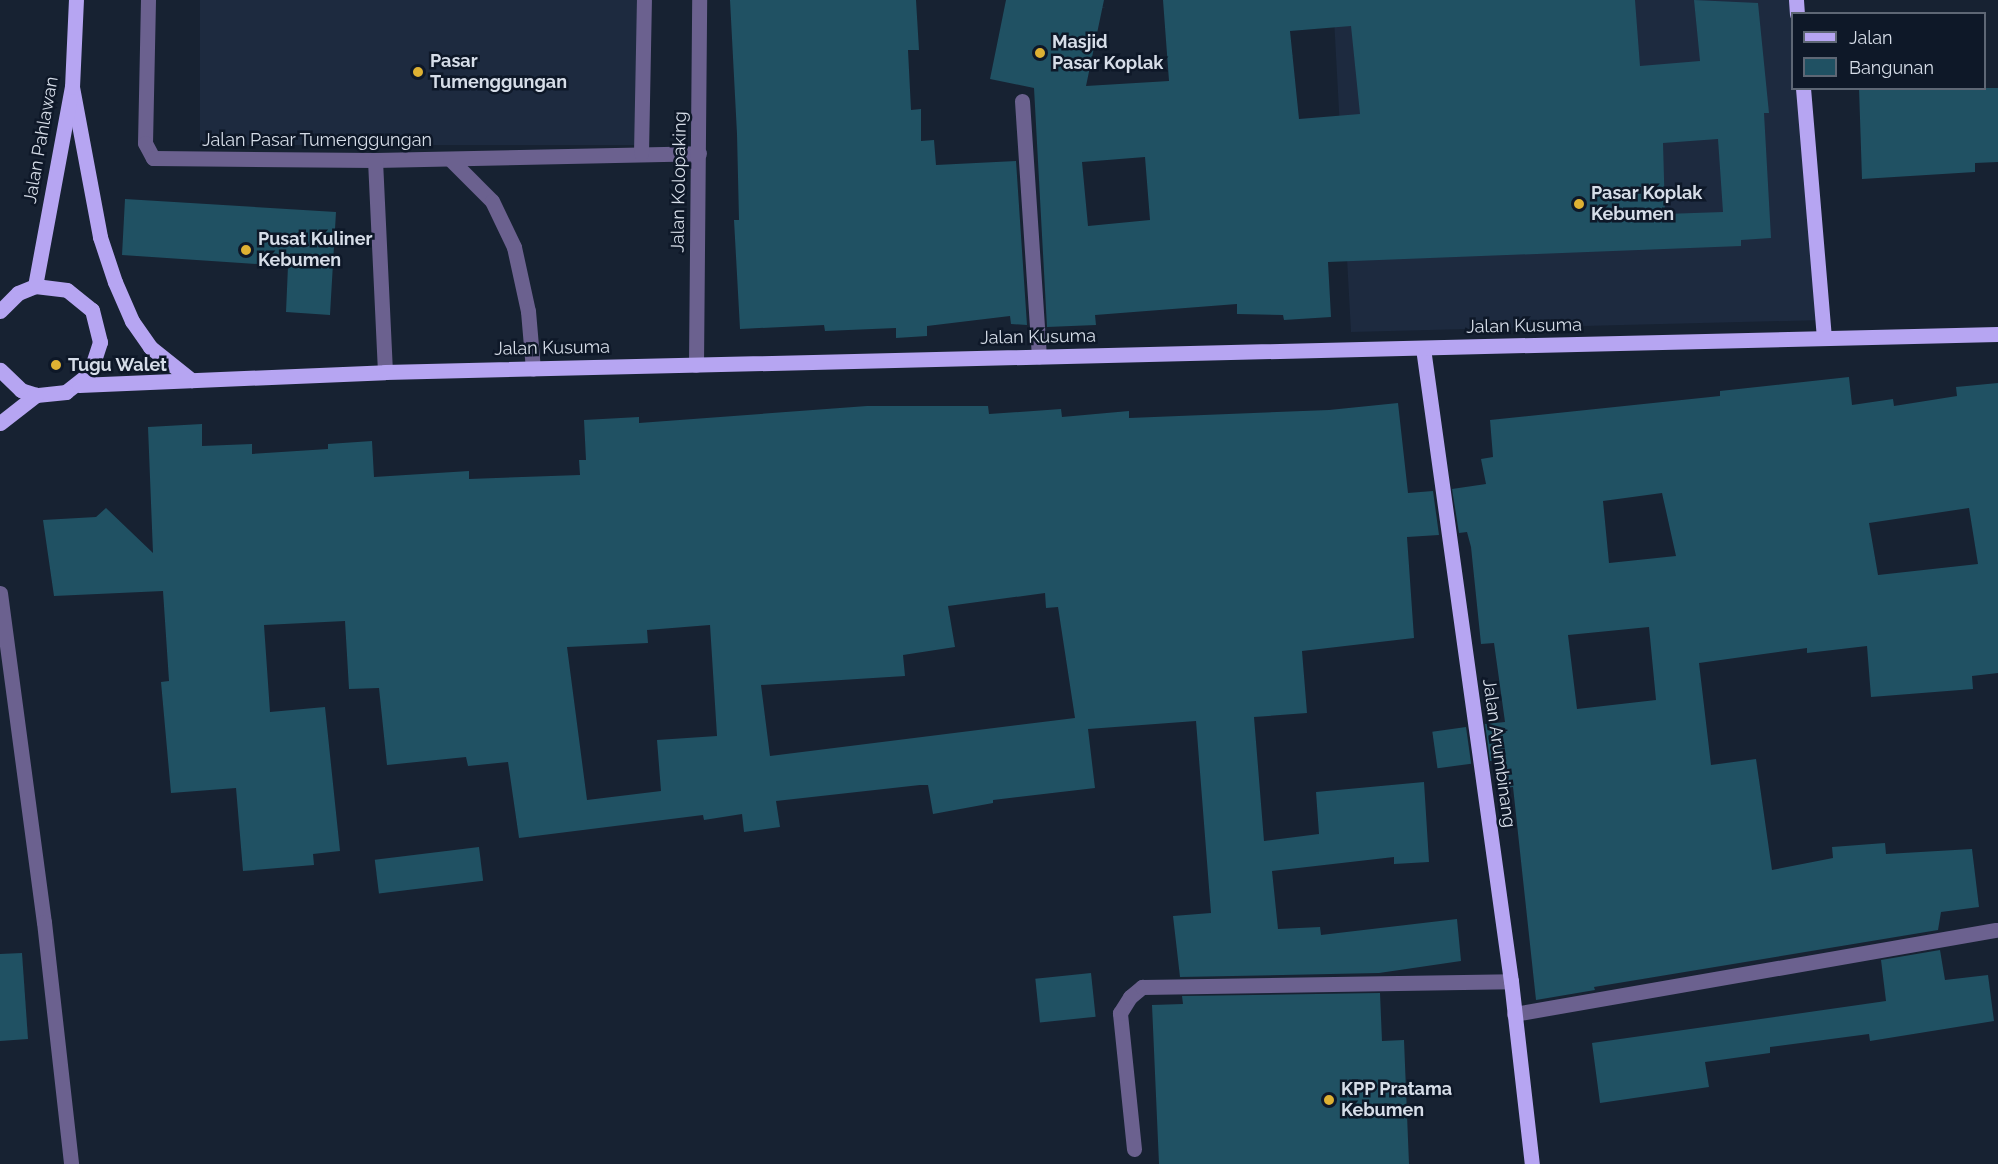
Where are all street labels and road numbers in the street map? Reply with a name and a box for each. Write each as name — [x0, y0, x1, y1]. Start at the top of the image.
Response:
street label: Jalan Pahlawan — [19, 75, 63, 205]
street label: Jalan Kolopaking — [667, 111, 691, 253]
street label: Jalan Pasar Tumenggungan — [201, 129, 433, 151]
street label: Jalan Kusuma — [1466, 314, 1582, 338]
street label: Jalan Kusuma — [980, 325, 1096, 349]
street label: Jalan Kusuma — [494, 336, 610, 360]
street label: Jalan Arumbinang — [1478, 677, 1520, 829]

